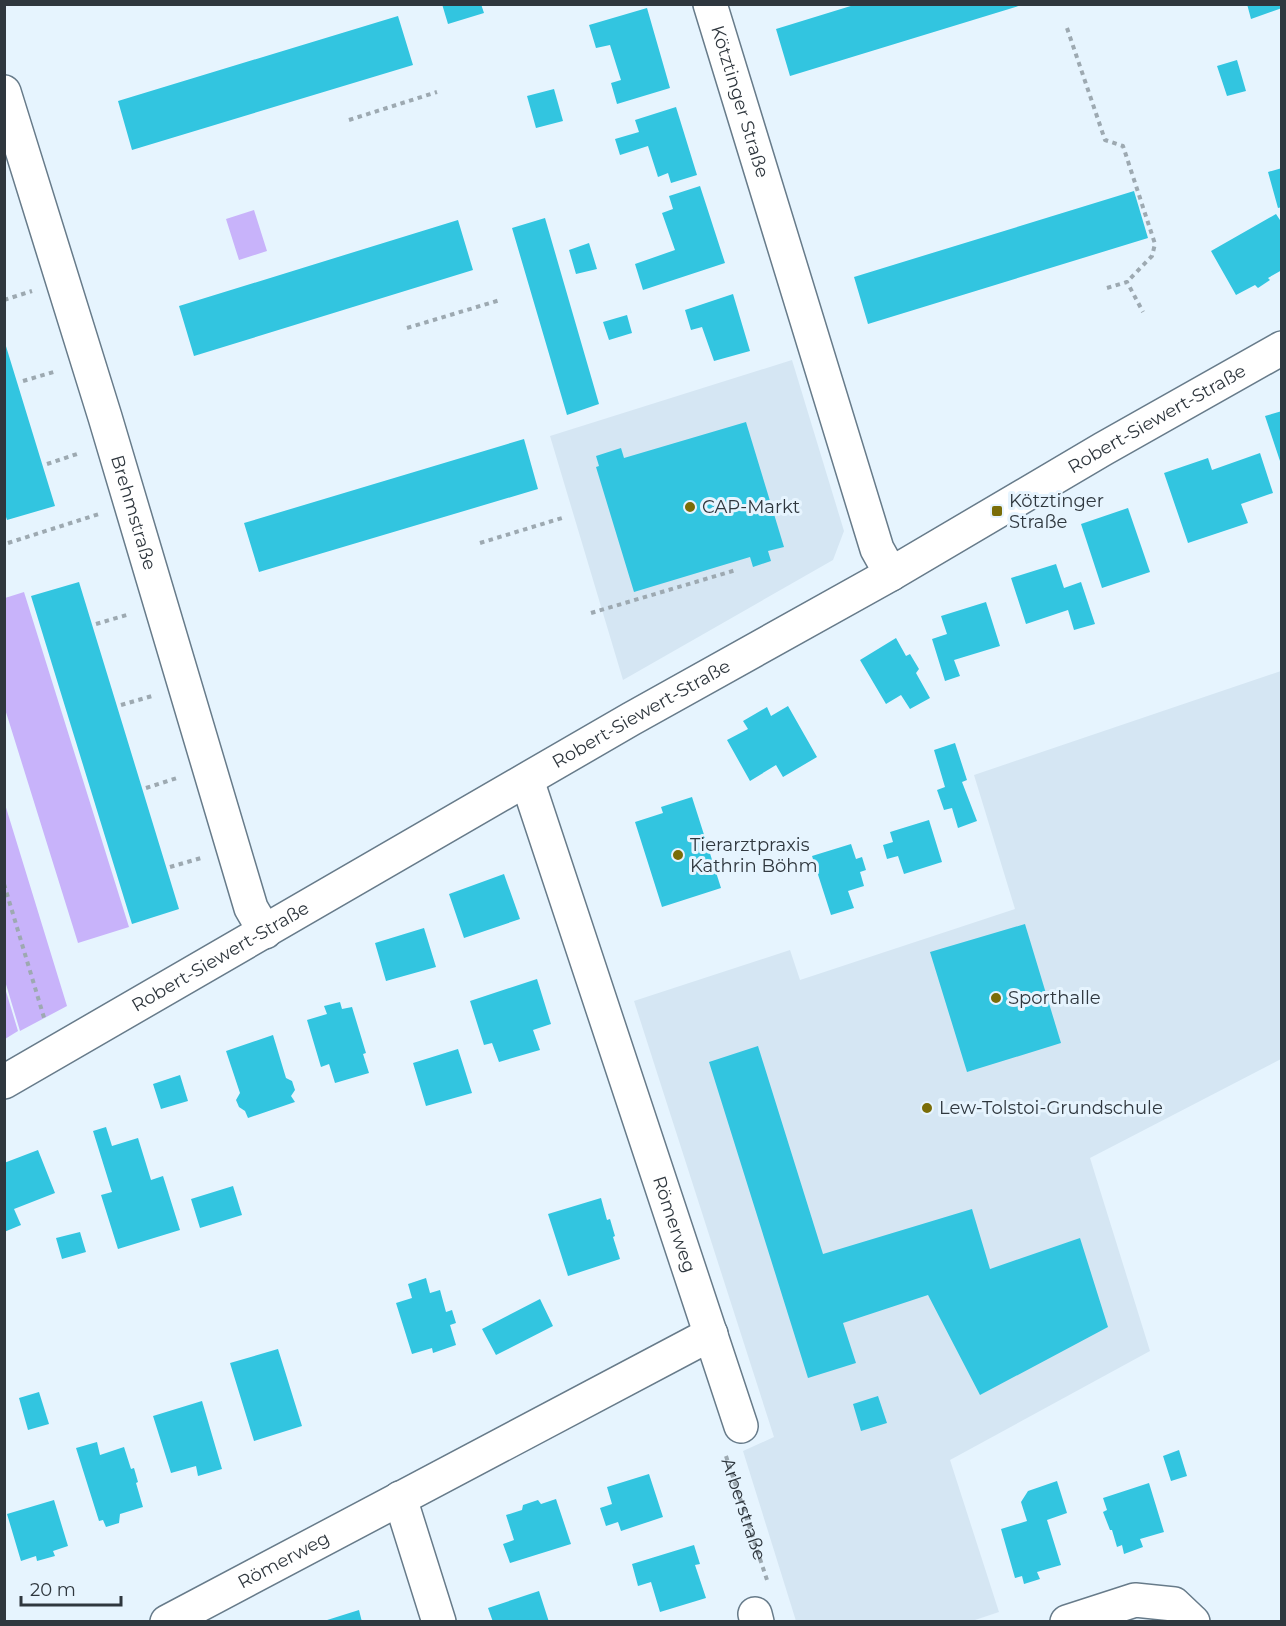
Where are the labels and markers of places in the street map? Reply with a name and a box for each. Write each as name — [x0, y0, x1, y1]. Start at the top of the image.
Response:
place label: Kötztinger Straße — [1009, 490, 1104, 533]
place label: CAP-Markt — [702, 496, 800, 518]
marker: CAP-Markt — [683, 500, 697, 514]
marker: Kötztinger Straße — [990, 504, 1004, 518]
place label: Tierarztpraxis Kathrin Böhm — [690, 834, 818, 877]
marker: Tierarztpraxis Kathrin Böhm — [671, 848, 685, 862]
place label: Sporthalle — [1008, 987, 1101, 1009]
marker: Sporthalle — [989, 991, 1003, 1005]
place label: Lew-Tolstoi-Grundschule — [939, 1097, 1163, 1119]
marker: Lew-Tolstoi-Grundschule — [920, 1101, 934, 1115]

